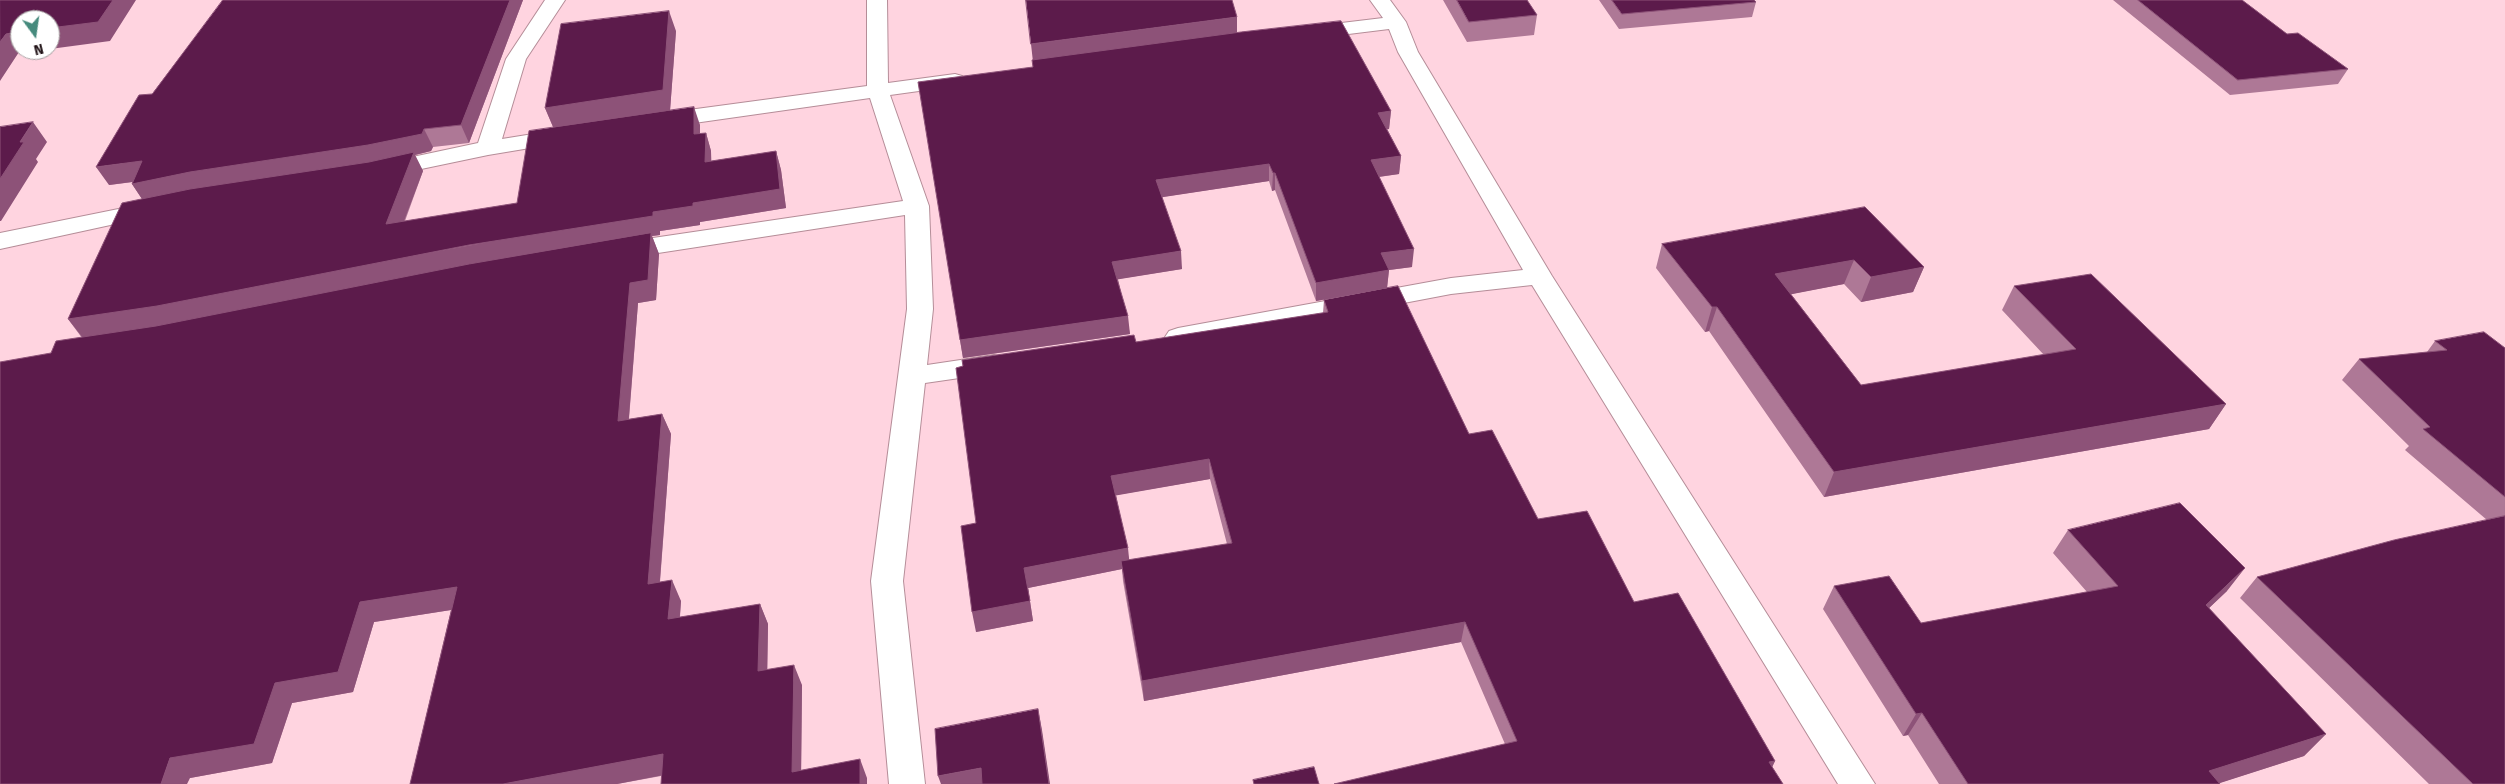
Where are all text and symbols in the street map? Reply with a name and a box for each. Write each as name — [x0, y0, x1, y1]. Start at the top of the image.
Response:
north arrow — [10, 10, 60, 60]
text: N — [32, 40, 45, 58]

